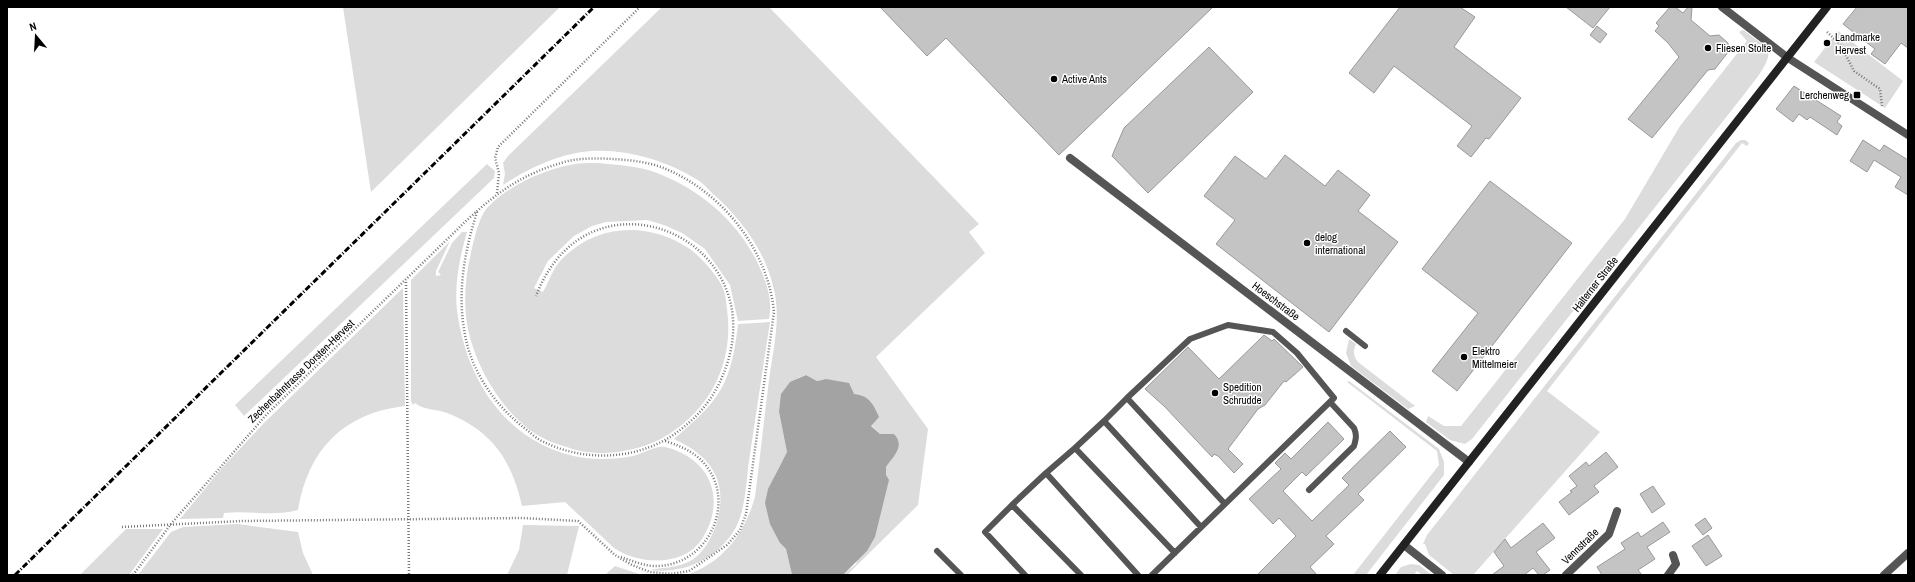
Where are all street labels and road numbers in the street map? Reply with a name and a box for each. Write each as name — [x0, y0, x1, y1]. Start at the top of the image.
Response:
street label: Halterner Straße — [1569, 253, 1621, 315]
street label: Hoeschstraße — [1249, 279, 1303, 323]
street label: Zechenbahntrasse Dorsten-Hervest — [245, 316, 358, 426]
street label: Vennstraße — [1559, 525, 1601, 567]

